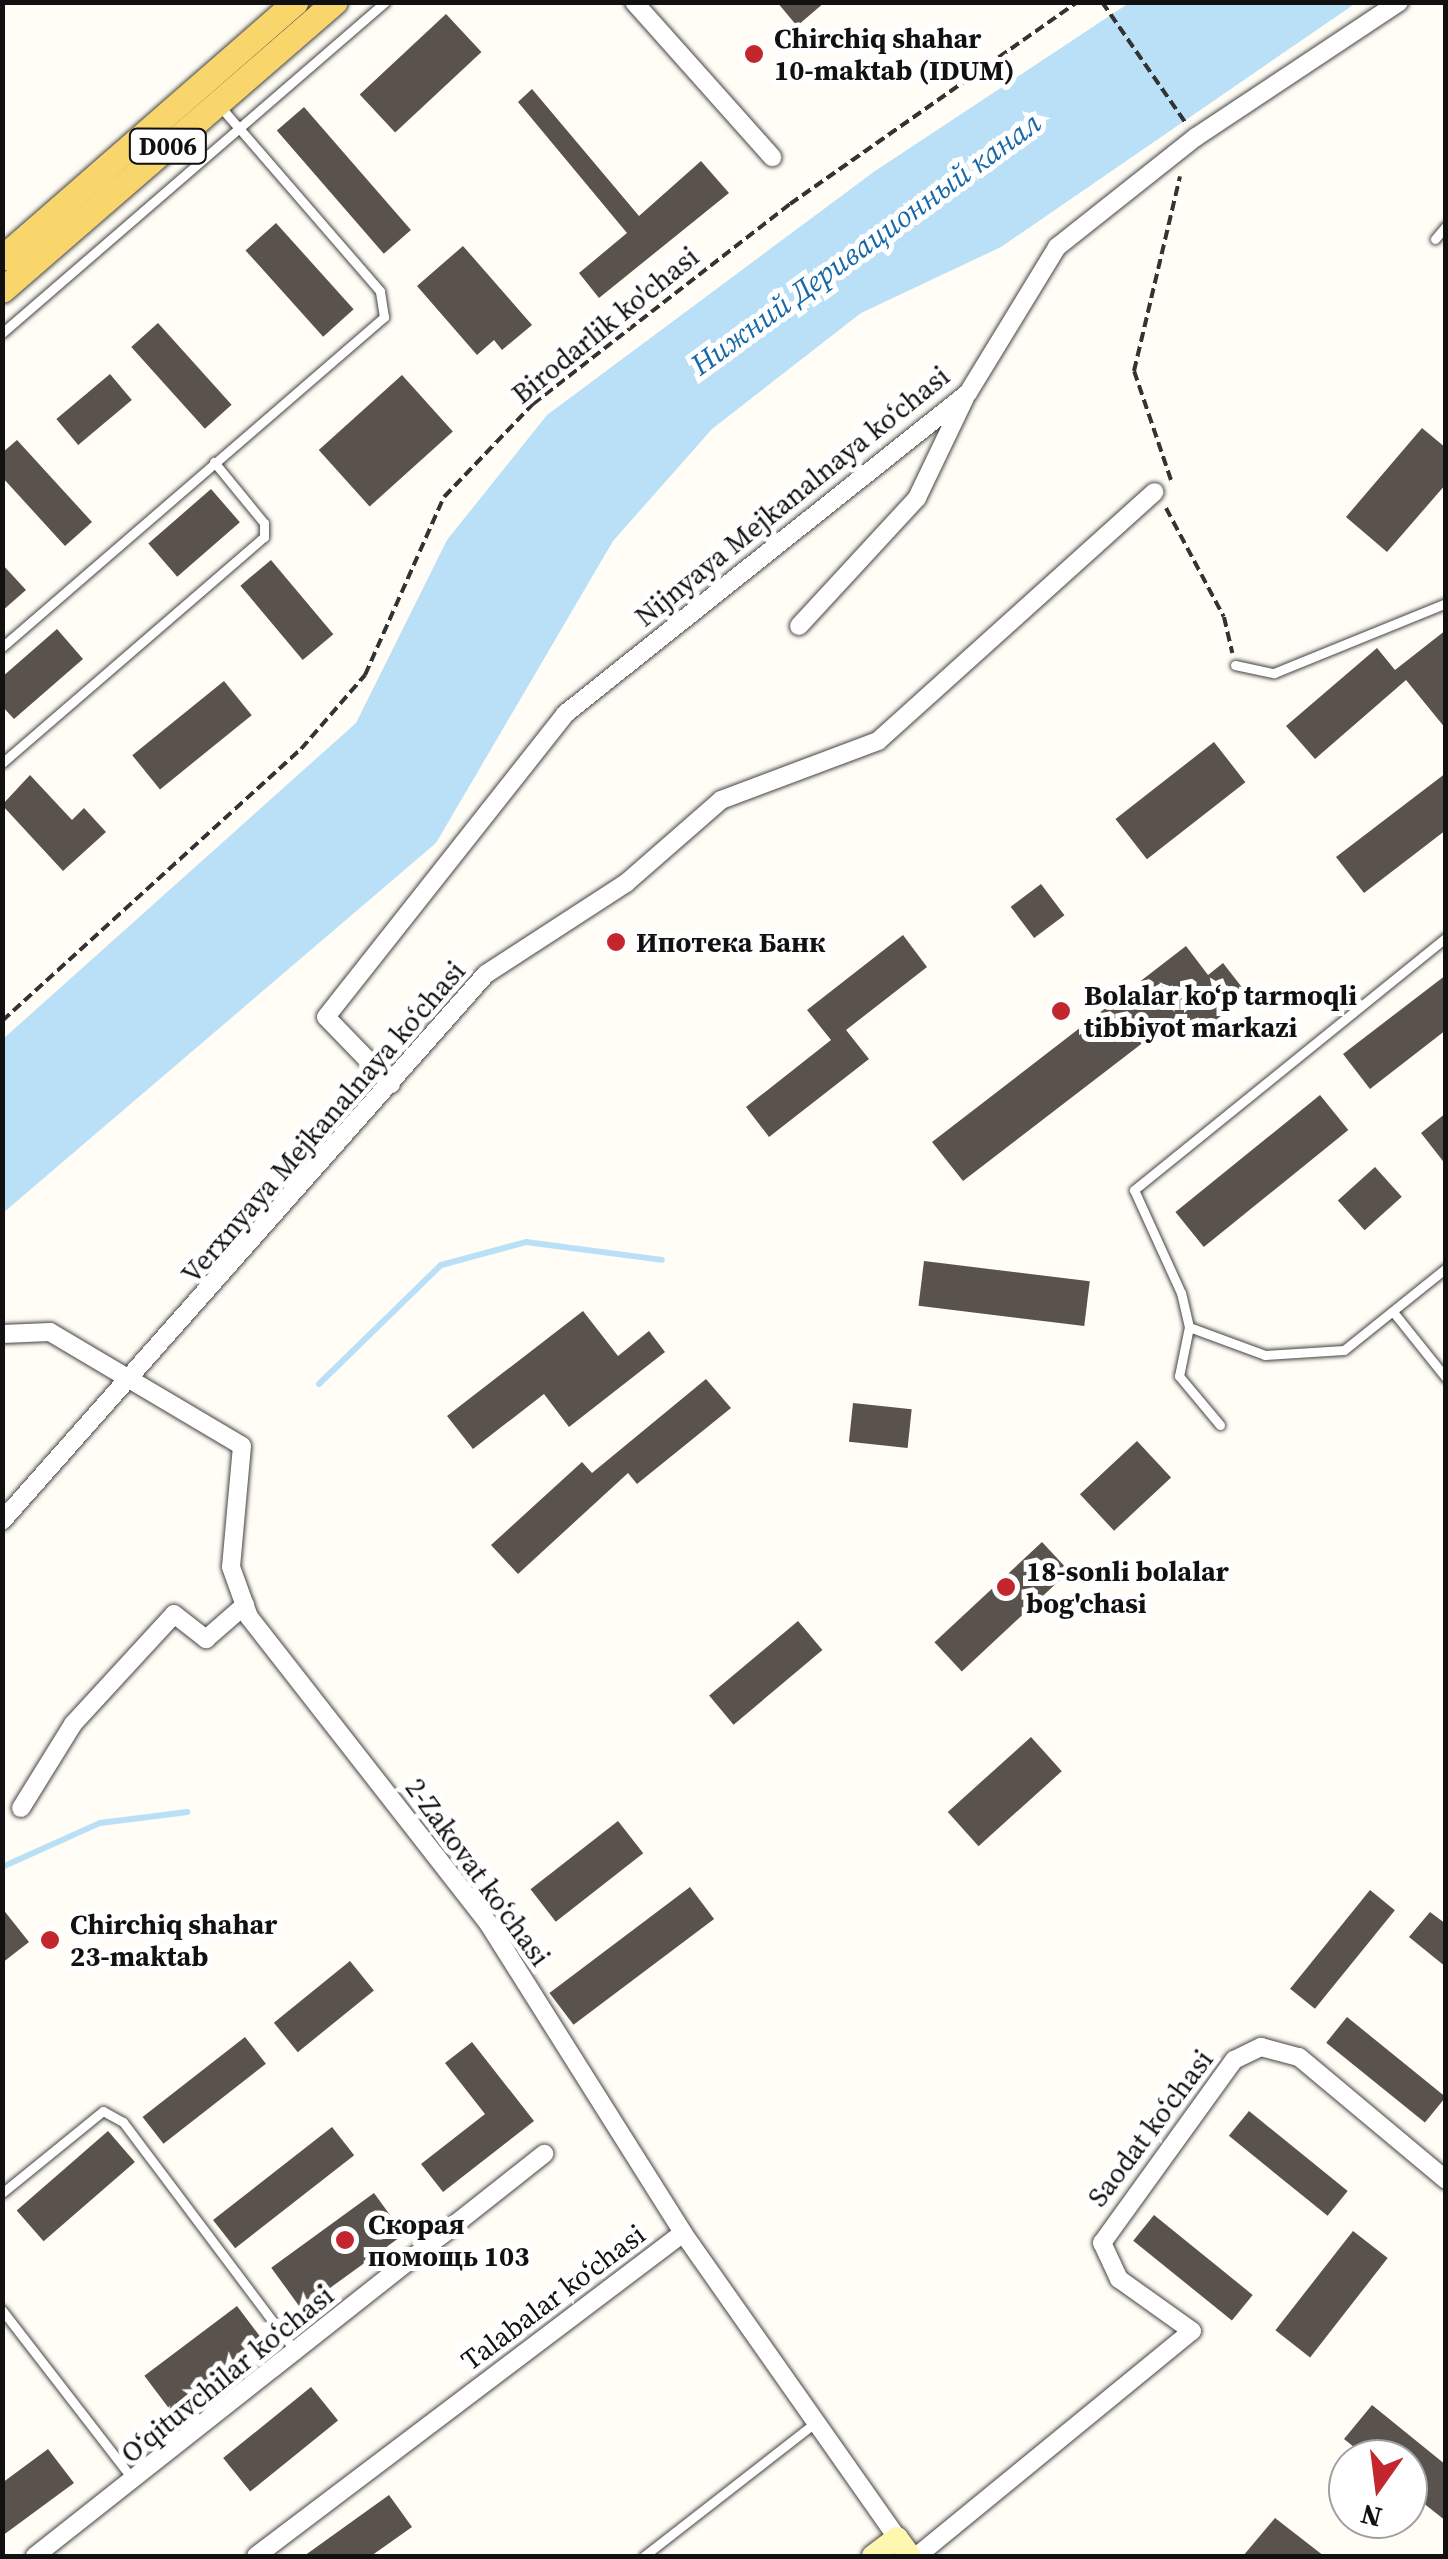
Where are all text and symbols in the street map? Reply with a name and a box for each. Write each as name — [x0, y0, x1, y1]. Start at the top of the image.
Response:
place label: Chirchiq shahar 10-maktab (IDUM) — [774, 21, 1015, 87]
marker: Chirchiq shahar 10-maktab (IDUM) — [743, 43, 765, 65]
water label: Нижний Деривационный канал — [684, 105, 1048, 383]
road number: D006 — [128, 126, 208, 166]
street label: Birodarlik ko'chasi — [505, 239, 705, 411]
street label: Nijnyaya Mejkanalnaya ko‘chasi — [628, 359, 956, 633]
place label: Ипотека Банк — [636, 925, 825, 959]
marker: Ипотека Банк — [605, 931, 627, 953]
street label: Verxnyaya Mejkanalnaya ko‘chasi — [174, 954, 472, 1290]
place label: Bolalar ko‘p tarmoqli tibbiyot markazi — [1084, 978, 1357, 1044]
marker: Bolalar ko‘p tarmoqli tibbiyot markazi — [1048, 998, 1074, 1024]
place label: 18-sonli bolalar bog'chasi — [1026, 1554, 1229, 1620]
marker: 18-sonli bolalar bog'chasi — [995, 1576, 1017, 1598]
street label: 2-Zakovat ko‘chasi — [399, 1772, 557, 1972]
place label: Chirchiq shahar 23-maktab — [70, 1907, 277, 1973]
marker: Chirchiq shahar 23-maktab — [39, 1929, 61, 1951]
street label: Saodat ko‘chasi — [1080, 2043, 1220, 2213]
place label: Скорая помощь 103 — [368, 2207, 529, 2273]
street label: Talabalar ko‘chasi — [455, 2217, 651, 2377]
marker: Скорая помощь 103 — [332, 2227, 358, 2253]
street label: O‘qituvchilar ko‘chasi — [114, 2278, 340, 2470]
north arrow — [1328, 2439, 1428, 2539]
text: N — [1357, 2495, 1386, 2537]

